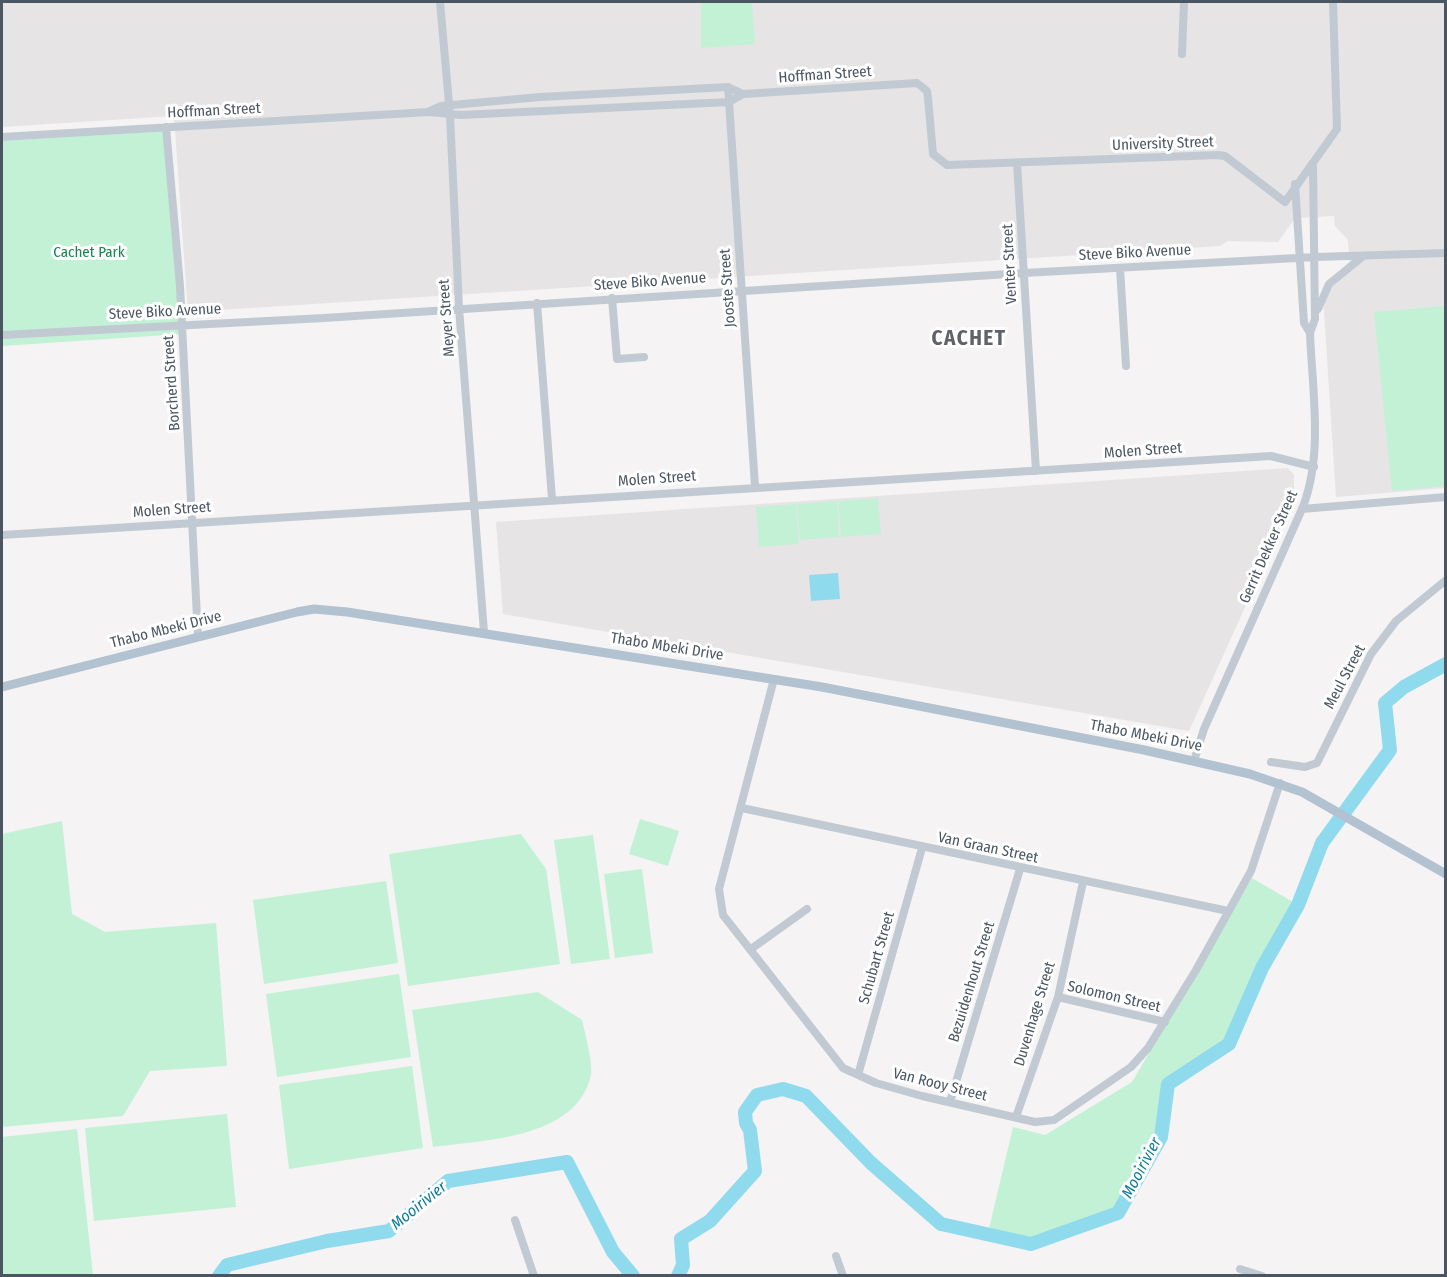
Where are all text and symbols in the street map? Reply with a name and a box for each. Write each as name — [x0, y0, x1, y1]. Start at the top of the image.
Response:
street label: Hoffman Street — [778, 63, 872, 87]
street label: Hoffman Street — [167, 100, 261, 122]
street label: University Street — [1112, 133, 1214, 155]
street label: Venter Street — [999, 223, 1021, 305]
street label: Steve Biko Avenue — [1078, 241, 1192, 265]
park label: Cachet Park — [53, 244, 125, 262]
street label: Jooste Street — [716, 248, 740, 328]
street label: Steve Biko Avenue — [593, 269, 707, 295]
street label: Meyer Street — [435, 279, 459, 357]
street label: Steve Biko Avenue — [108, 300, 222, 324]
district label: CACHET — [931, 326, 1007, 352]
street label: Borcherd Street — [160, 335, 184, 431]
street label: Molen Street — [1103, 439, 1183, 463]
street label: Molen Street — [617, 467, 697, 491]
street label: Gerrit Dekker Street — [1236, 488, 1302, 606]
street label: Molen Street — [132, 498, 212, 522]
street label: Thabo Mbeki Drive — [109, 608, 223, 652]
street label: Thabo Mbeki Drive — [609, 629, 725, 665]
street label: Meul Street — [1321, 642, 1369, 712]
street label: Thabo Mbeki Drive — [1088, 716, 1204, 756]
street label: Van Graan Street — [936, 829, 1040, 867]
street label: Schubart Street — [855, 910, 899, 1006]
street label: Bezuidenhout Street — [945, 919, 999, 1045]
street label: Duvenhage Street — [1011, 960, 1059, 1068]
street label: Solomon Street — [1066, 978, 1162, 1016]
street label: Van Rooy Street — [891, 1065, 989, 1105]
water label: Mooirivier — [1118, 1134, 1166, 1202]
water label: Mooirivier — [387, 1178, 451, 1234]

